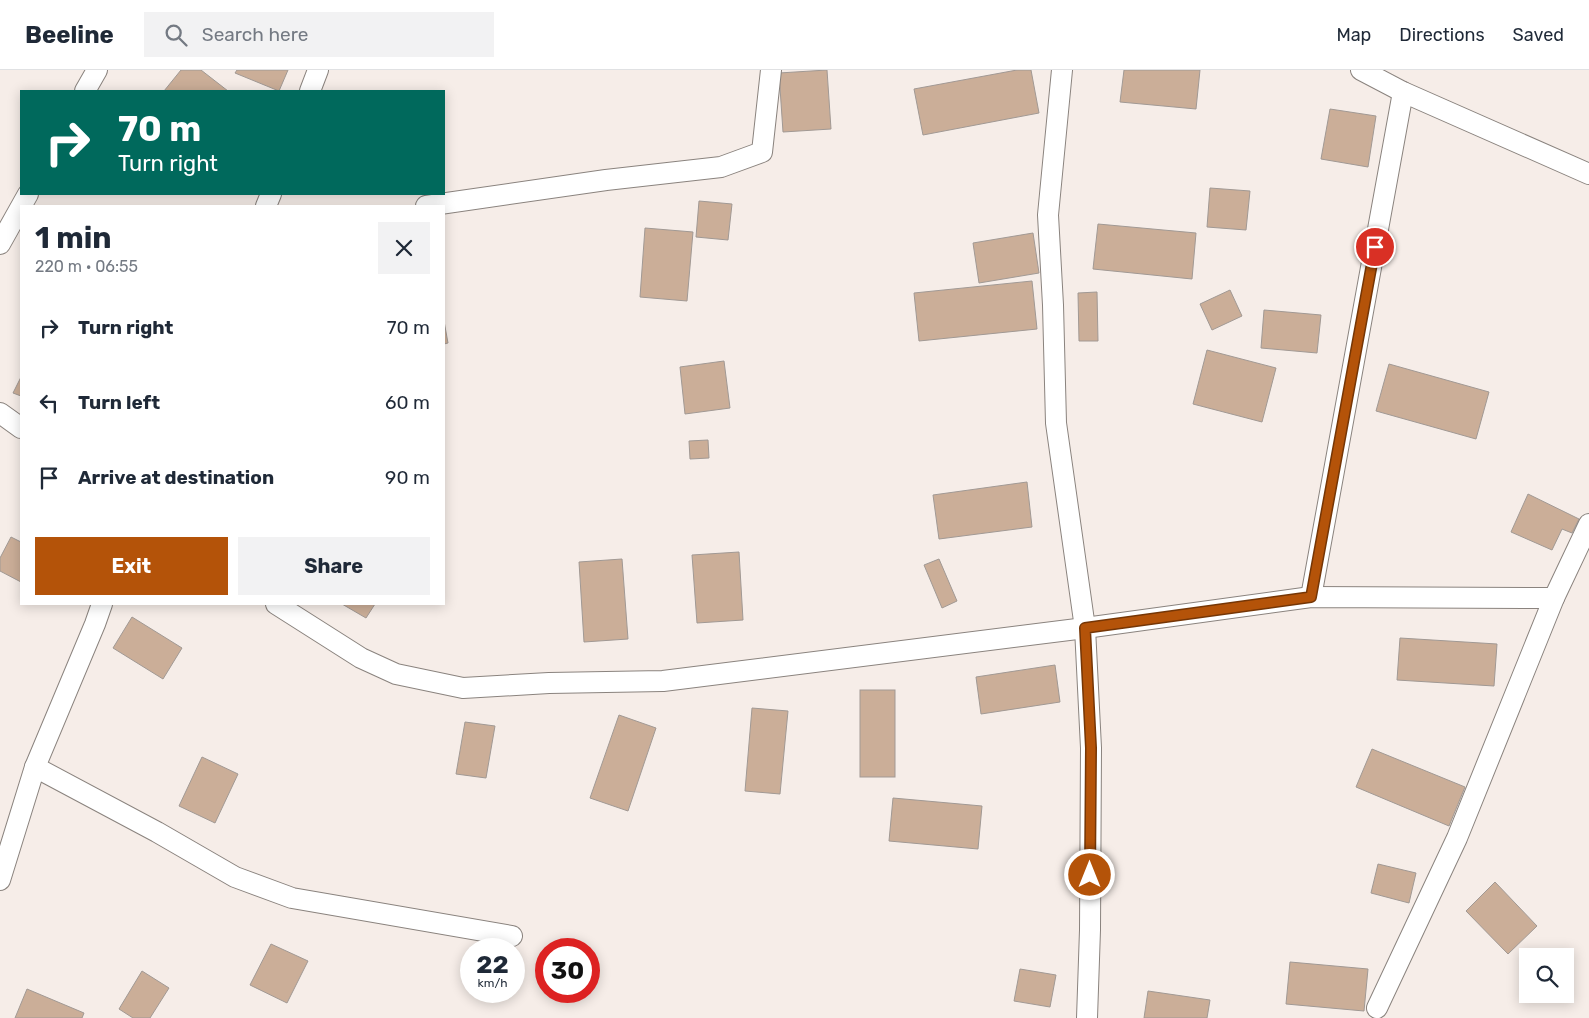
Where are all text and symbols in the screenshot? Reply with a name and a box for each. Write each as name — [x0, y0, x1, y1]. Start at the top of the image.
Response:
search box — [144, 12, 494, 57]
text: Beeline — [25, 21, 114, 49]
icon: search — [162, 21, 190, 49]
text: Search here — [202, 23, 308, 46]
text: Map — [1336, 24, 1371, 46]
text: Directions — [1399, 24, 1485, 46]
text: Saved — [1513, 24, 1564, 46]
text: 70 m — [118, 108, 201, 150]
icon: right — [35, 110, 100, 175]
text: Turn right — [118, 150, 218, 177]
text: 1 min — [35, 220, 112, 256]
button: close — [378, 222, 430, 274]
pin — [1354, 226, 1396, 268]
icon: arrive — [1361, 233, 1389, 261]
text: 220 m · 06:55 — [35, 257, 138, 276]
icon: right — [35, 314, 63, 342]
text: Turn right — [78, 316, 173, 339]
text: 70 m — [387, 316, 430, 339]
icon: left — [35, 389, 63, 417]
text: Turn left — [78, 391, 160, 414]
text: 60 m — [385, 391, 430, 414]
icon: arrive — [35, 464, 63, 492]
text: Arrive at destination — [78, 466, 274, 489]
text: 90 m — [385, 466, 430, 489]
button: Exit — [35, 537, 228, 595]
button: Share — [238, 537, 430, 595]
position arrow — [1063, 848, 1115, 900]
speed limit sign: 30 — [535, 938, 600, 1003]
map controls — [1519, 948, 1574, 1003]
button: search — [1519, 948, 1574, 1003]
text: 22 — [476, 950, 509, 979]
text: km/h — [478, 976, 507, 990]

